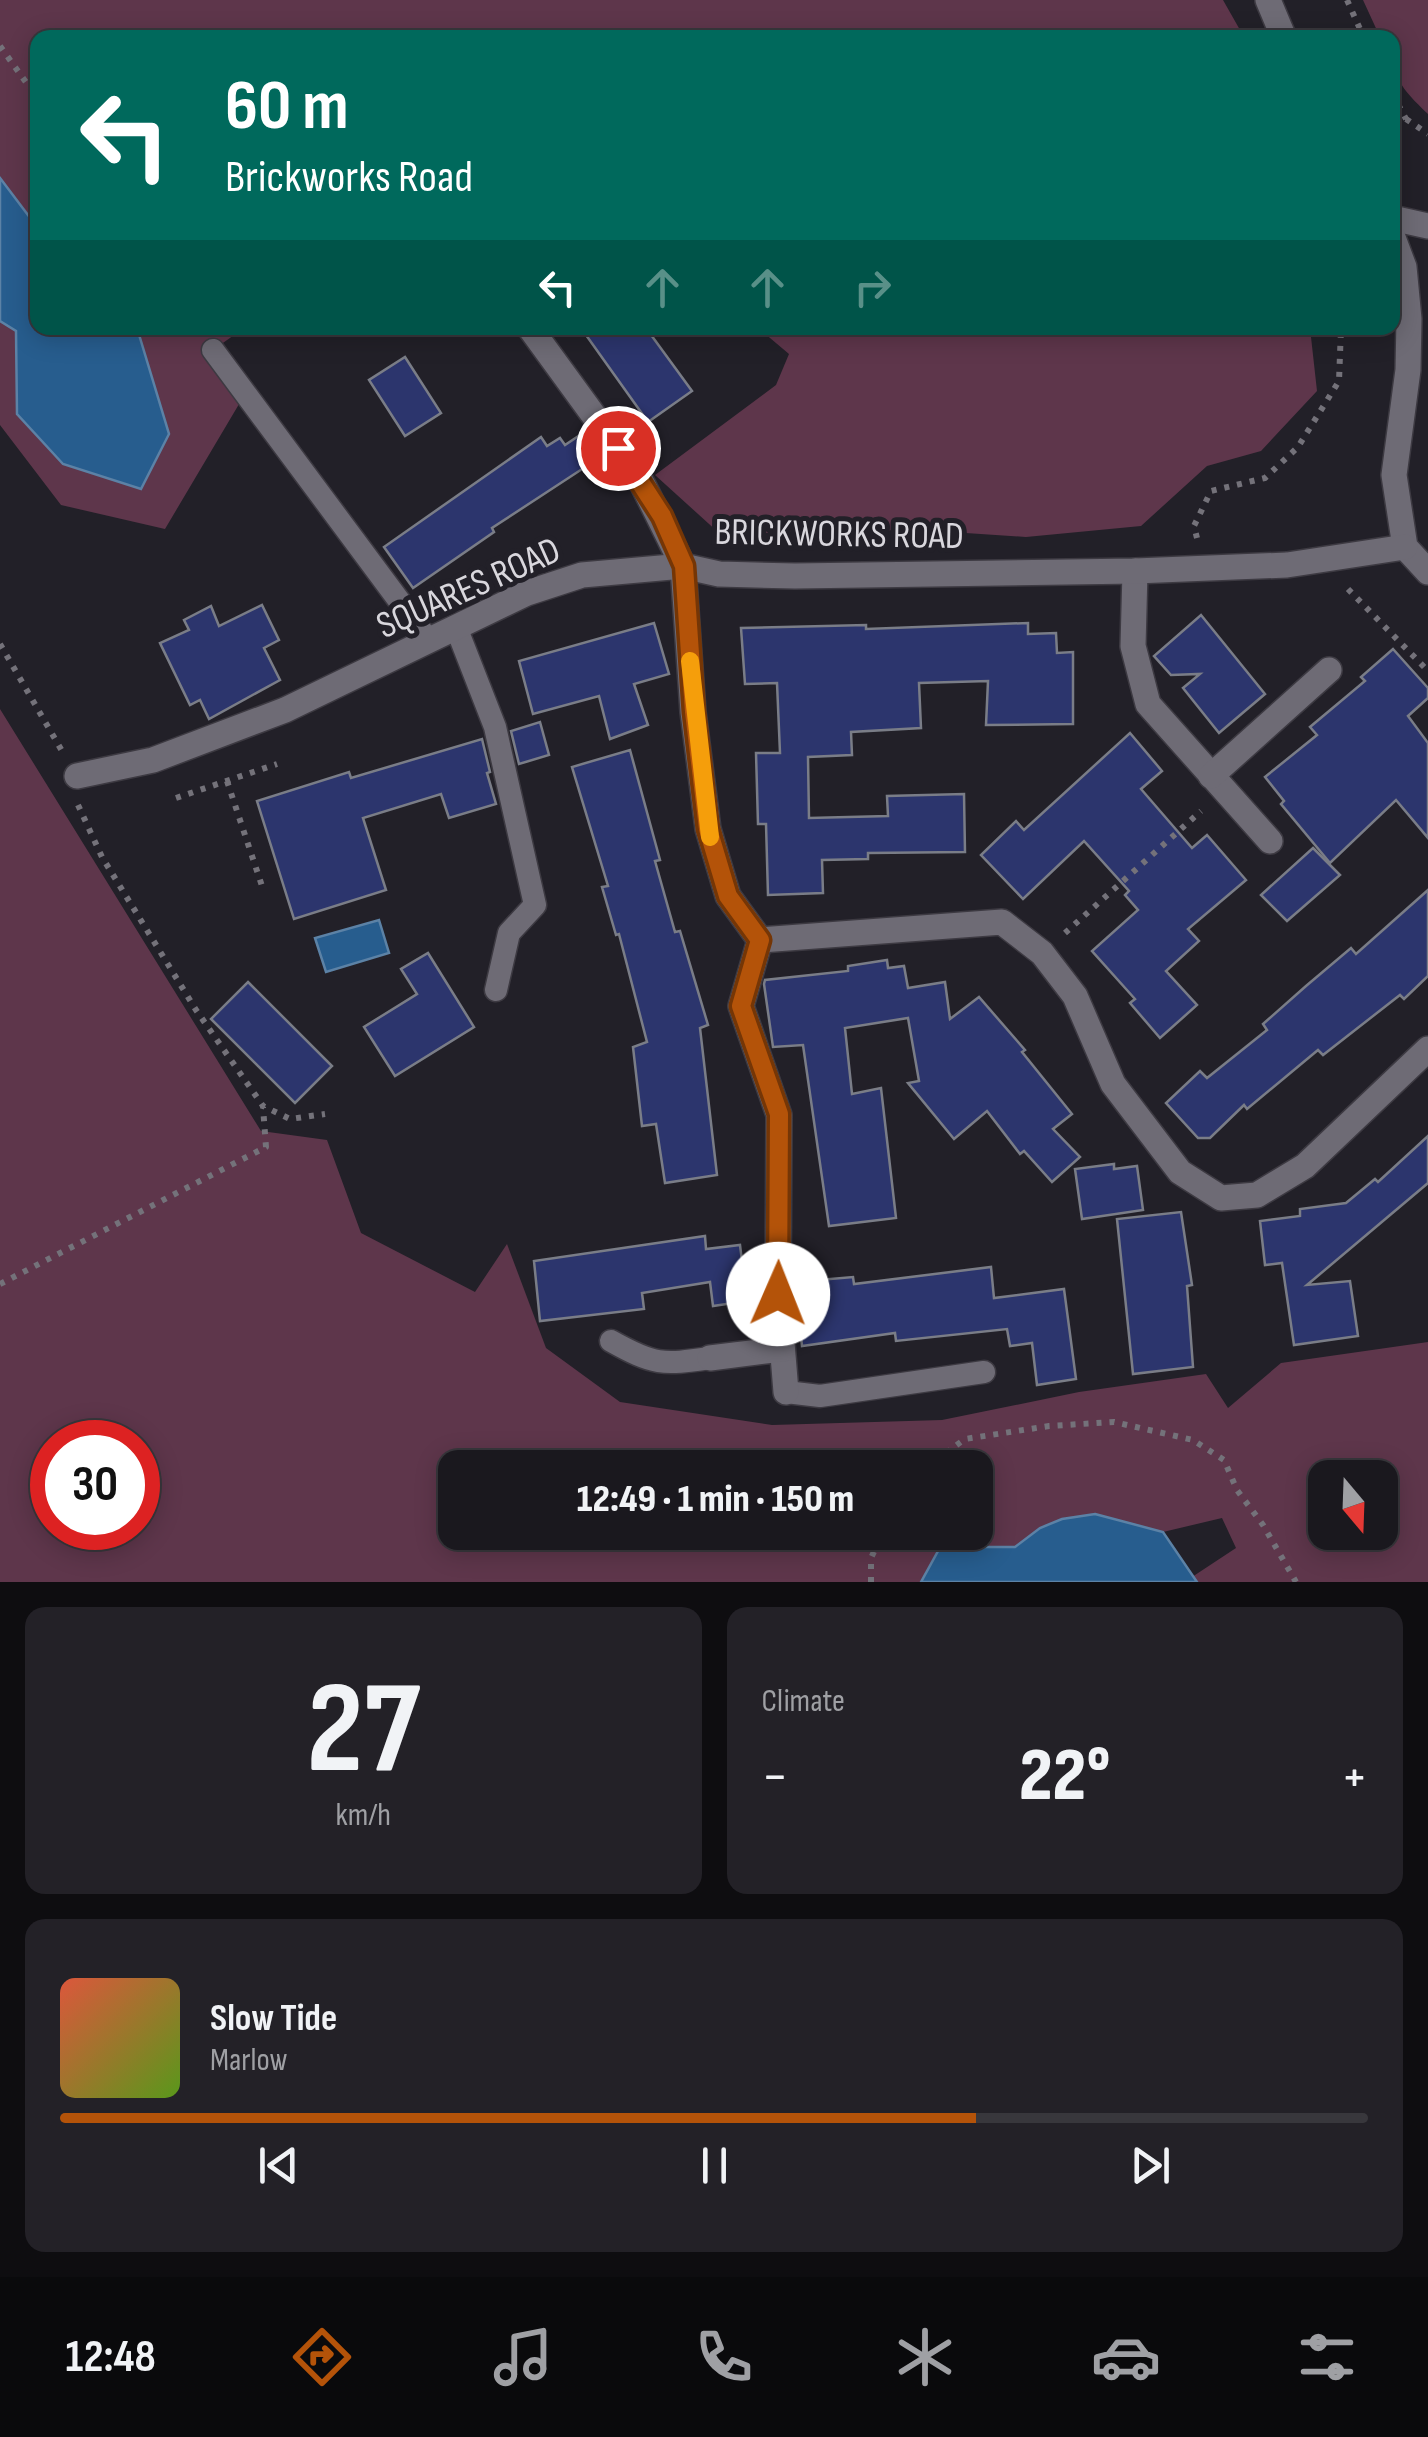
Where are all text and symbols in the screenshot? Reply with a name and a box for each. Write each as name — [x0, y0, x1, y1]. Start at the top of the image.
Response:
text: 60 m — [225, 65, 349, 149]
icon: left — [60, 70, 190, 200]
text: Brickworks Road — [225, 150, 473, 205]
icon: left — [530, 260, 585, 315]
icon: ahead — [635, 260, 690, 315]
icon: ahead — [740, 260, 795, 315]
icon: right — [845, 260, 900, 315]
pin — [576, 406, 661, 491]
icon: arrive — [591, 421, 646, 476]
street label: BRICKWORKS ROAD — [714, 510, 964, 559]
street label: SQUARES ROAD — [370, 528, 567, 649]
position arrow — [726, 1242, 830, 1346]
speed limit sign: 30 — [30, 1420, 160, 1550]
north arrow — [1308, 1460, 1398, 1550]
map controls — [1308, 1460, 1398, 1550]
text: 12:49 · 1 min · 150 m — [577, 1477, 854, 1522]
text: 27 — [306, 1653, 420, 1809]
text: Climate — [762, 1682, 845, 1721]
text: 22° — [1019, 1731, 1111, 1822]
text: − — [762, 1744, 788, 1811]
text: + — [1341, 1744, 1368, 1811]
text: km/h — [336, 1796, 391, 1835]
text: Slow Tide — [210, 1996, 337, 2041]
text: Marlow — [210, 2041, 288, 2080]
icon: previous — [251, 2138, 306, 2193]
icon: pause — [687, 2138, 742, 2193]
icon: next — [1123, 2138, 1178, 2193]
icon: directions — [287, 2322, 357, 2392]
icon: music — [488, 2322, 558, 2392]
icon: phone — [689, 2322, 759, 2392]
icon: climate — [890, 2322, 960, 2392]
icon: car — [1091, 2322, 1161, 2392]
icon: filters — [1292, 2322, 1362, 2392]
text: 12:48 — [66, 2330, 156, 2385]

